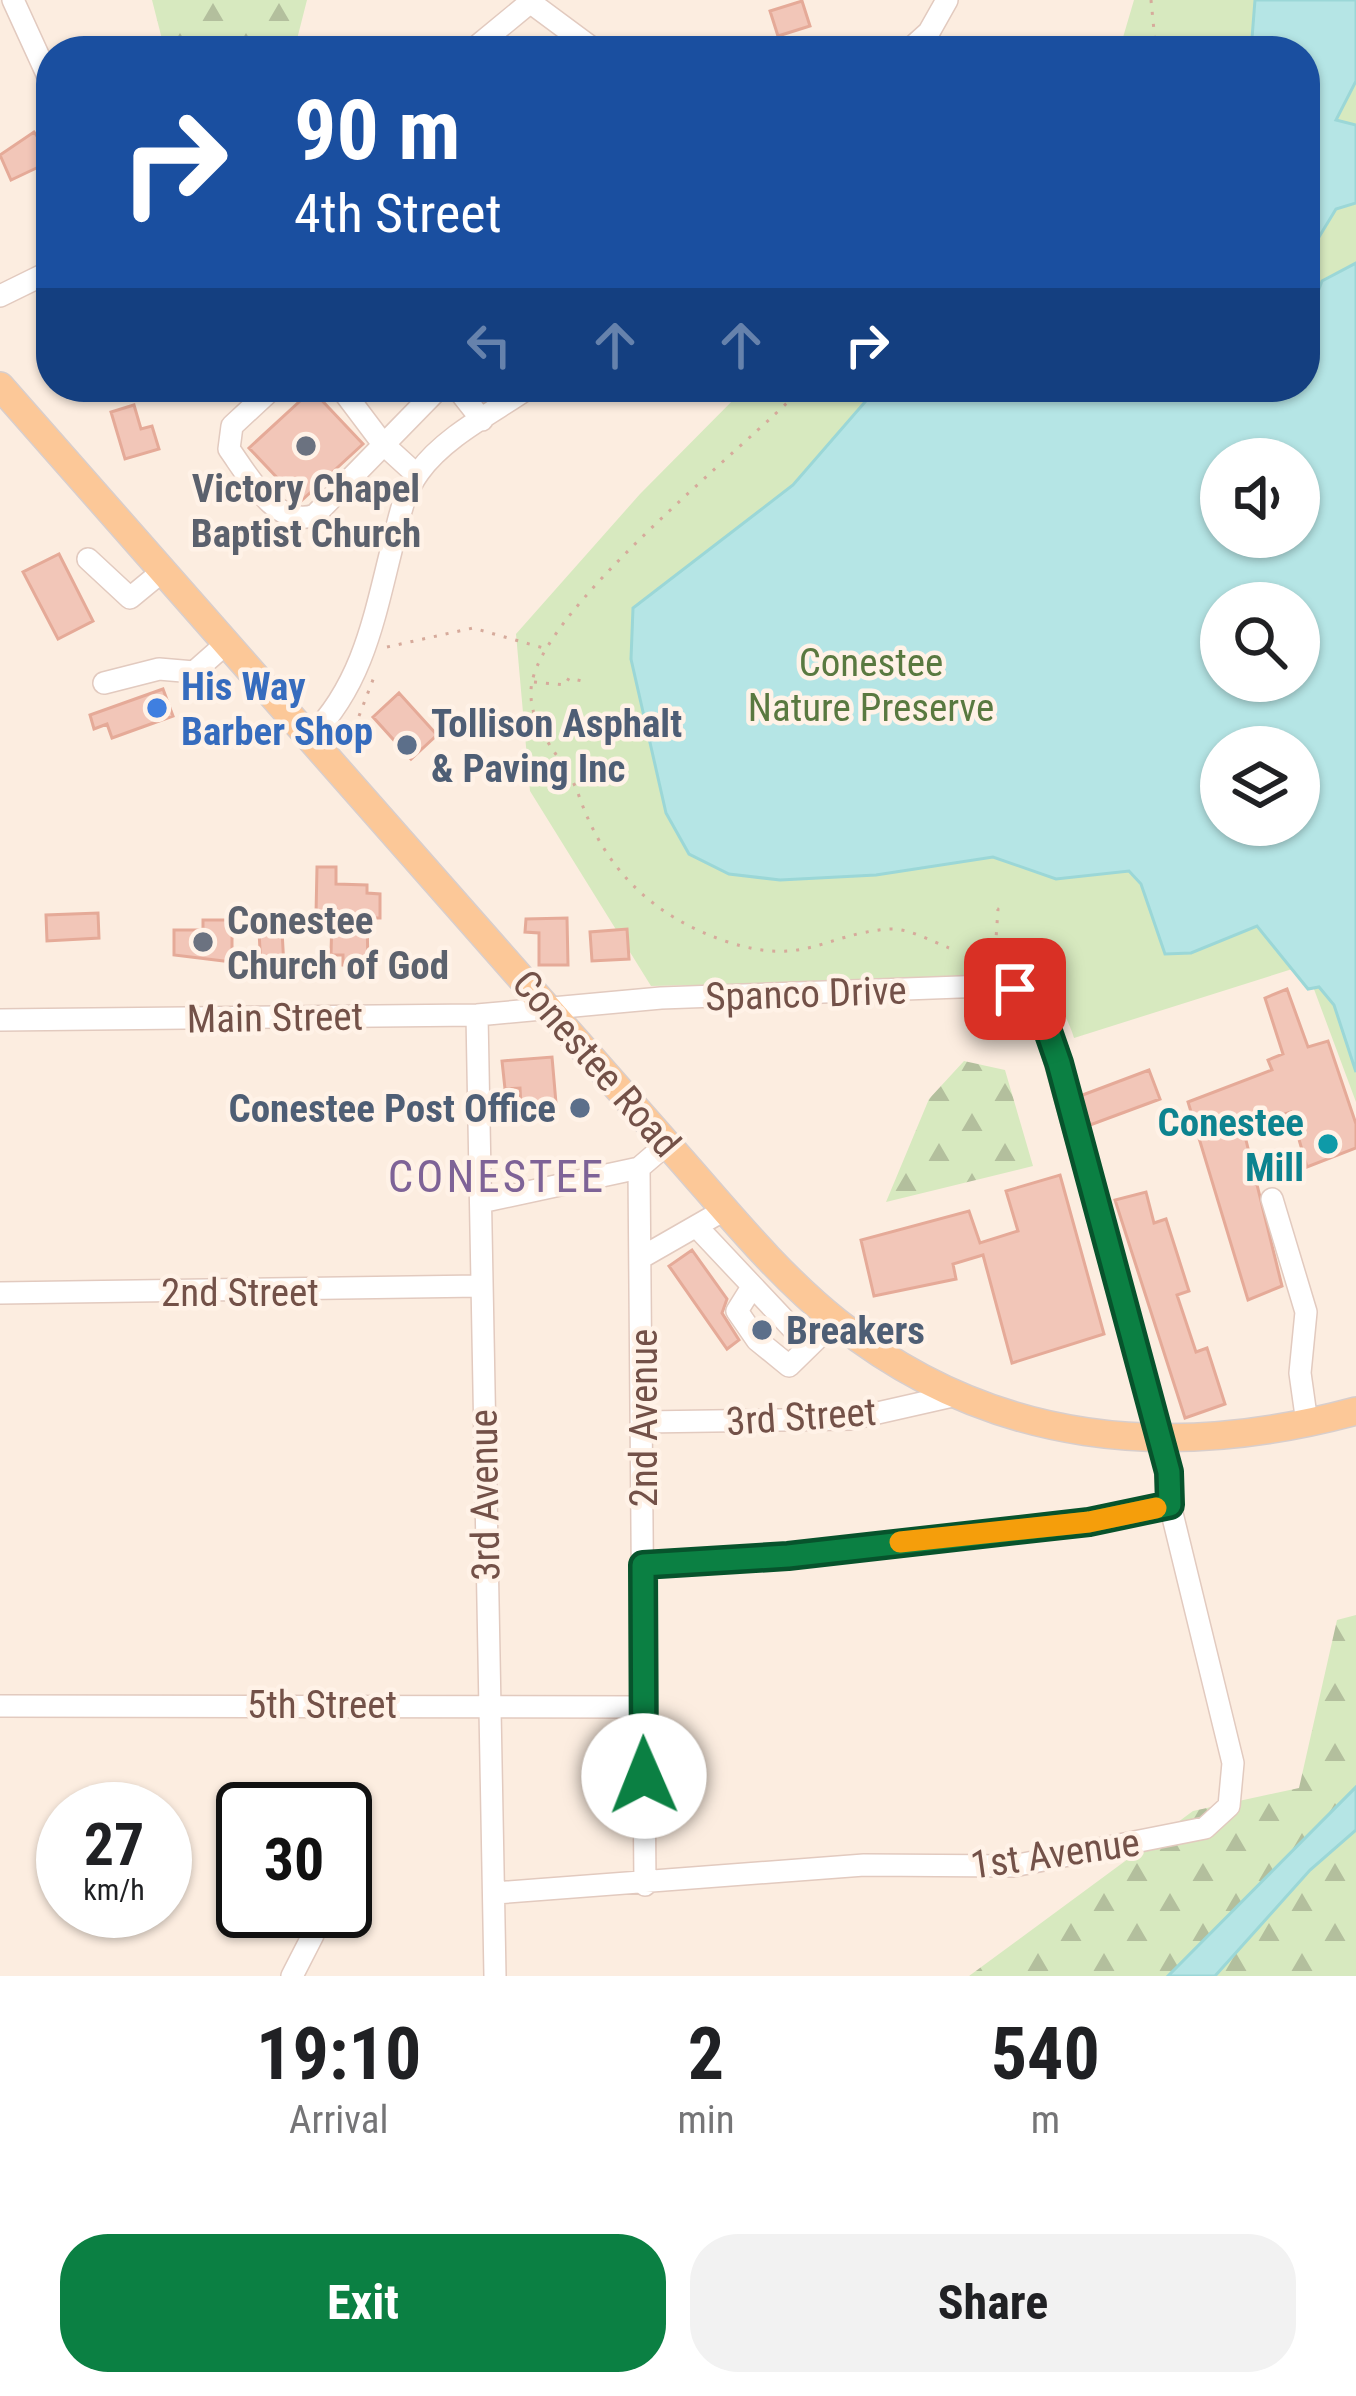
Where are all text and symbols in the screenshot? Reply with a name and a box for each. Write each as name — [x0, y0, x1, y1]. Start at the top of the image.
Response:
text: 90 m — [294, 81, 461, 180]
icon: right — [96, 84, 252, 240]
text: 4th Street — [294, 182, 502, 245]
icon: left — [456, 312, 522, 378]
icon: ahead — [582, 312, 648, 378]
icon: ahead — [708, 312, 774, 378]
icon: right — [834, 312, 900, 378]
marker: Victory Chapel Baptist Church — [293, 433, 319, 459]
map controls — [1200, 438, 1320, 846]
button: sound — [1200, 438, 1320, 558]
place label: Victory Chapel Baptist Church — [191, 466, 421, 557]
button: search — [1200, 582, 1320, 702]
park label: Conestee Nature Preserve — [748, 640, 994, 731]
place label: His Way Barber Shop — [181, 664, 373, 755]
marker: His Way Barber Shop — [144, 695, 170, 721]
place label: Tollison Asphalt & Paving Inc — [431, 701, 682, 792]
button: layers — [1200, 726, 1320, 846]
marker: Tollison Asphalt & Paving Inc — [394, 732, 420, 758]
place label: Conestee Church of God — [227, 898, 449, 989]
marker: Conestee Church of God — [190, 929, 216, 955]
pin — [964, 938, 1066, 1040]
icon: arrive — [982, 956, 1048, 1022]
street label: Conestee Road — [503, 961, 690, 1166]
street label: Spanco Drive — [705, 967, 907, 1020]
street label: Main Street — [186, 993, 364, 1043]
place label: Conestee Post Office — [228, 1086, 556, 1132]
marker: Conestee Post Office — [567, 1095, 593, 1121]
place label: Conestee Mill — [1158, 1100, 1304, 1191]
marker: Conestee Mill — [1315, 1131, 1341, 1157]
district label: CONESTEE — [388, 1150, 606, 1203]
street label: 2nd Street — [161, 1270, 319, 1316]
place label: Breakers — [786, 1308, 925, 1354]
marker: Breakers — [749, 1317, 775, 1343]
street label: 2nd Avenue — [621, 1329, 667, 1507]
street label: 3rd Street — [724, 1389, 878, 1445]
street label: 3rd Avenue — [461, 1409, 509, 1581]
street label: 5th Street — [247, 1682, 397, 1728]
position arrow — [581, 1713, 707, 1839]
speed limit sign: 30 — [216, 1782, 372, 1938]
text: 27 — [84, 1809, 144, 1880]
street label: 1st Avenue — [968, 1819, 1142, 1889]
text: km/h — [83, 1872, 145, 1907]
text: 19:10 — [256, 2012, 421, 2097]
text: 2 — [688, 2012, 724, 2097]
text: 540 — [991, 2012, 1100, 2097]
text: Arrival — [289, 2097, 388, 2143]
text: min — [677, 2097, 735, 2143]
text: m — [1031, 2097, 1060, 2143]
button: Exit — [60, 2234, 666, 2372]
button: Share — [690, 2234, 1296, 2372]

